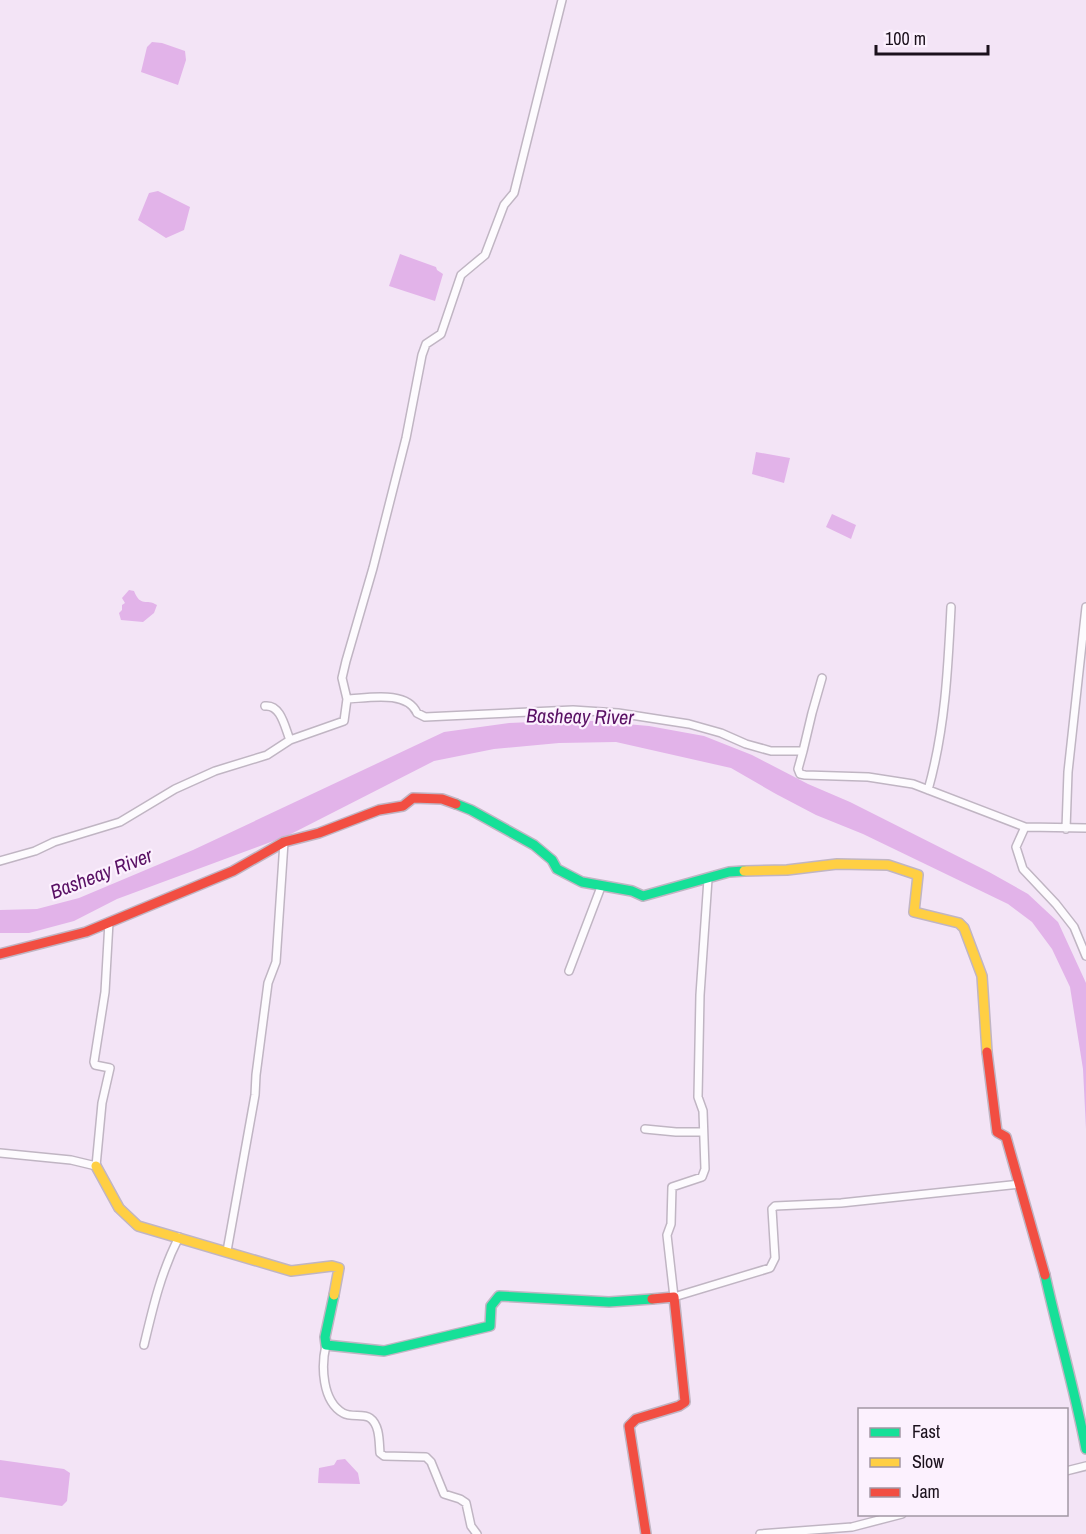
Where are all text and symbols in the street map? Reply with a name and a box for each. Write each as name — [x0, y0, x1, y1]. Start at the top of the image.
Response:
scale bar — [876, 18, 988, 56]
text: 100 m — [885, 26, 926, 51]
water label: Basheay River — [526, 702, 635, 730]
water label: Basheay River — [46, 841, 157, 905]
legend — [858, 1408, 1068, 1516]
text: Fast — [912, 1419, 940, 1444]
text: Slow — [912, 1449, 944, 1474]
text: Jam — [912, 1479, 940, 1504]

